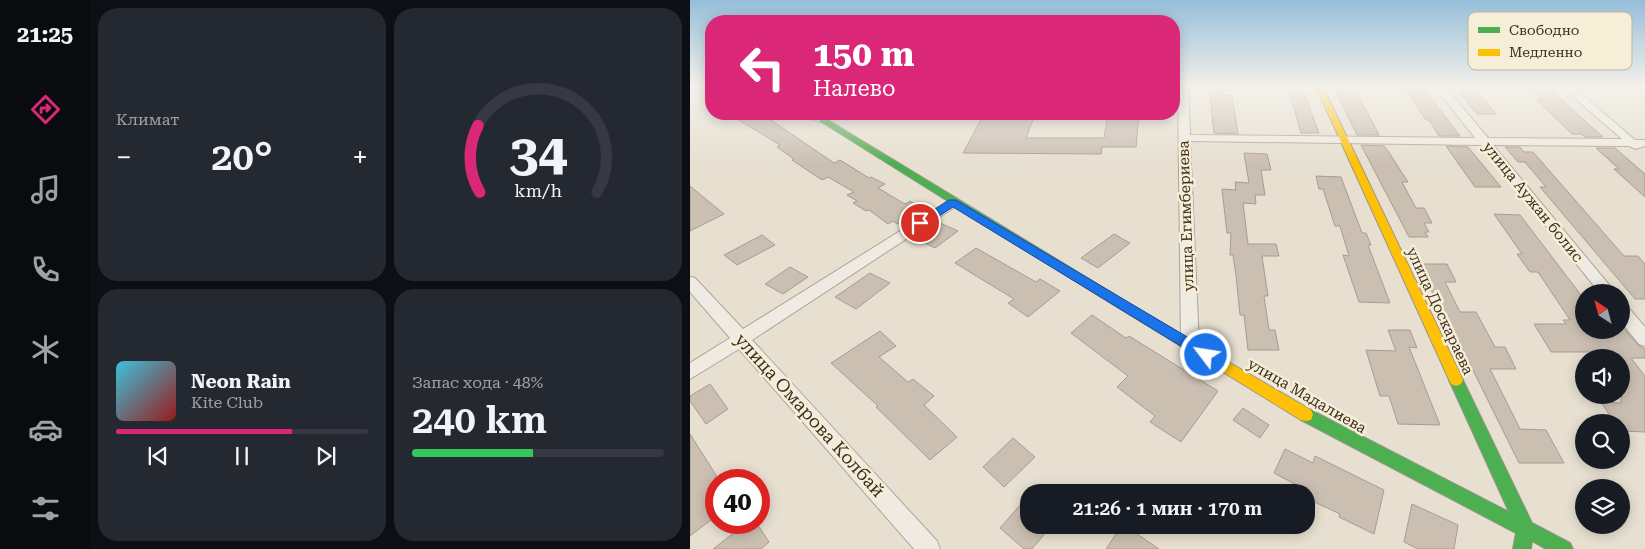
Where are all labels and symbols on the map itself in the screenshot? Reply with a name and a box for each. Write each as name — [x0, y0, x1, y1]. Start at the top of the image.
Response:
legend — [1468, 12, 1632, 70]
text: Свободно — [1509, 22, 1579, 38]
text: Медленно — [1509, 44, 1582, 60]
street label: улица Аужан болис — [1479, 138, 1587, 266]
street label: улица Егимбериева — [1174, 140, 1198, 292]
pin — [899, 202, 941, 244]
street label: улица Доскараева — [1403, 244, 1477, 378]
north arrow — [1575, 284, 1630, 339]
position arrow — [1179, 328, 1231, 380]
street label: улица Омарова Колбай — [731, 329, 889, 501]
street label: улица Мадалиева — [1244, 355, 1370, 437]
speed limit sign: 40 — [705, 469, 770, 534]

